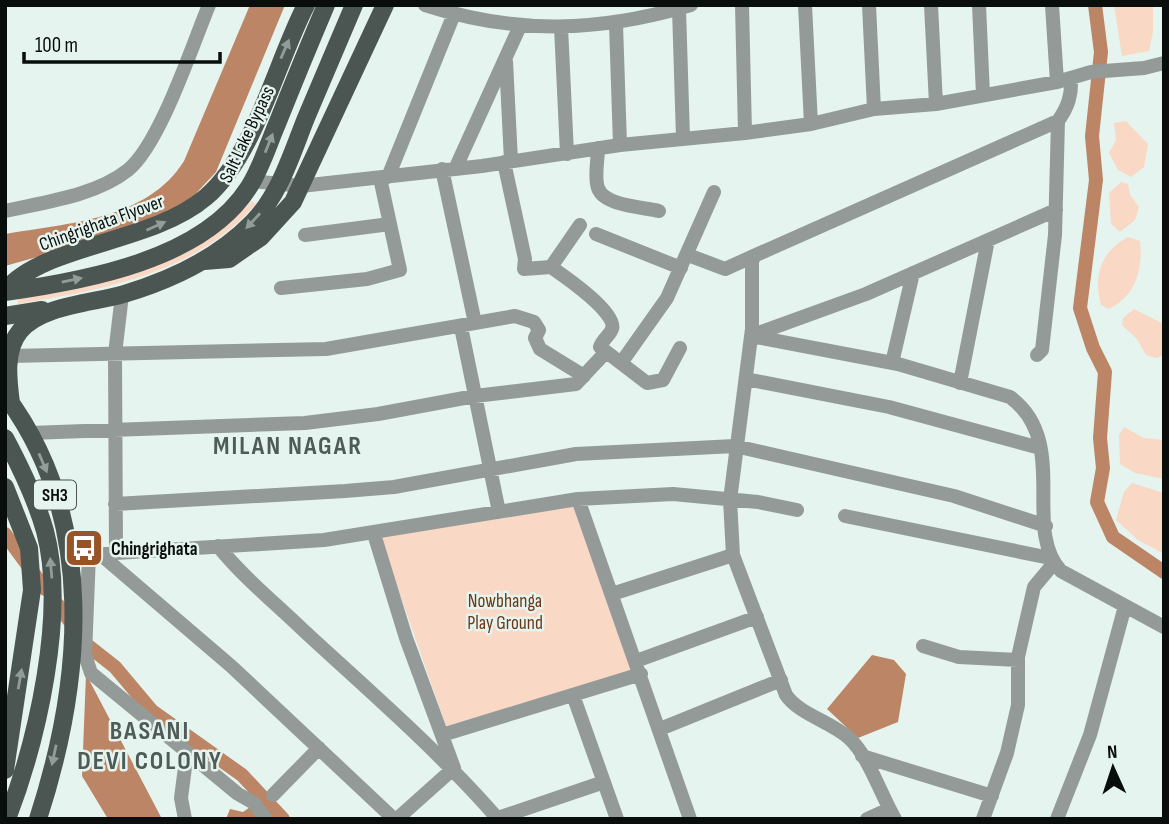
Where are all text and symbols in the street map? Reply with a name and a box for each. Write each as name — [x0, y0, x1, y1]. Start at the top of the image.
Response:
scale bar — [24, 21, 220, 65]
text: 100 m — [35, 33, 78, 58]
one-way arrow — [280, 38, 291, 59]
street label: Salt Lake Bypass — [215, 82, 280, 187]
one-way arrow — [263, 133, 274, 154]
street label: Chingrighata Flyover — [36, 190, 167, 257]
one-way arrow — [245, 212, 261, 229]
one-way arrow — [146, 220, 167, 231]
one-way arrow — [61, 275, 83, 286]
district label: MILAN NAGAR — [213, 431, 363, 462]
one-way arrow — [37, 452, 48, 473]
road number: SH3 — [34, 480, 76, 509]
bus stop icon: Chingrighata — [63, 527, 105, 569]
place label: Chingrighata — [111, 538, 198, 561]
one-way arrow — [45, 557, 56, 579]
park label: Nowbhanga Play Ground — [467, 590, 543, 635]
one-way arrow — [15, 668, 26, 690]
district label: BASANI DEVI COLONY — [77, 716, 223, 777]
north arrow — [1078, 733, 1148, 803]
text: N — [1107, 741, 1118, 764]
one-way arrow — [49, 744, 60, 766]

